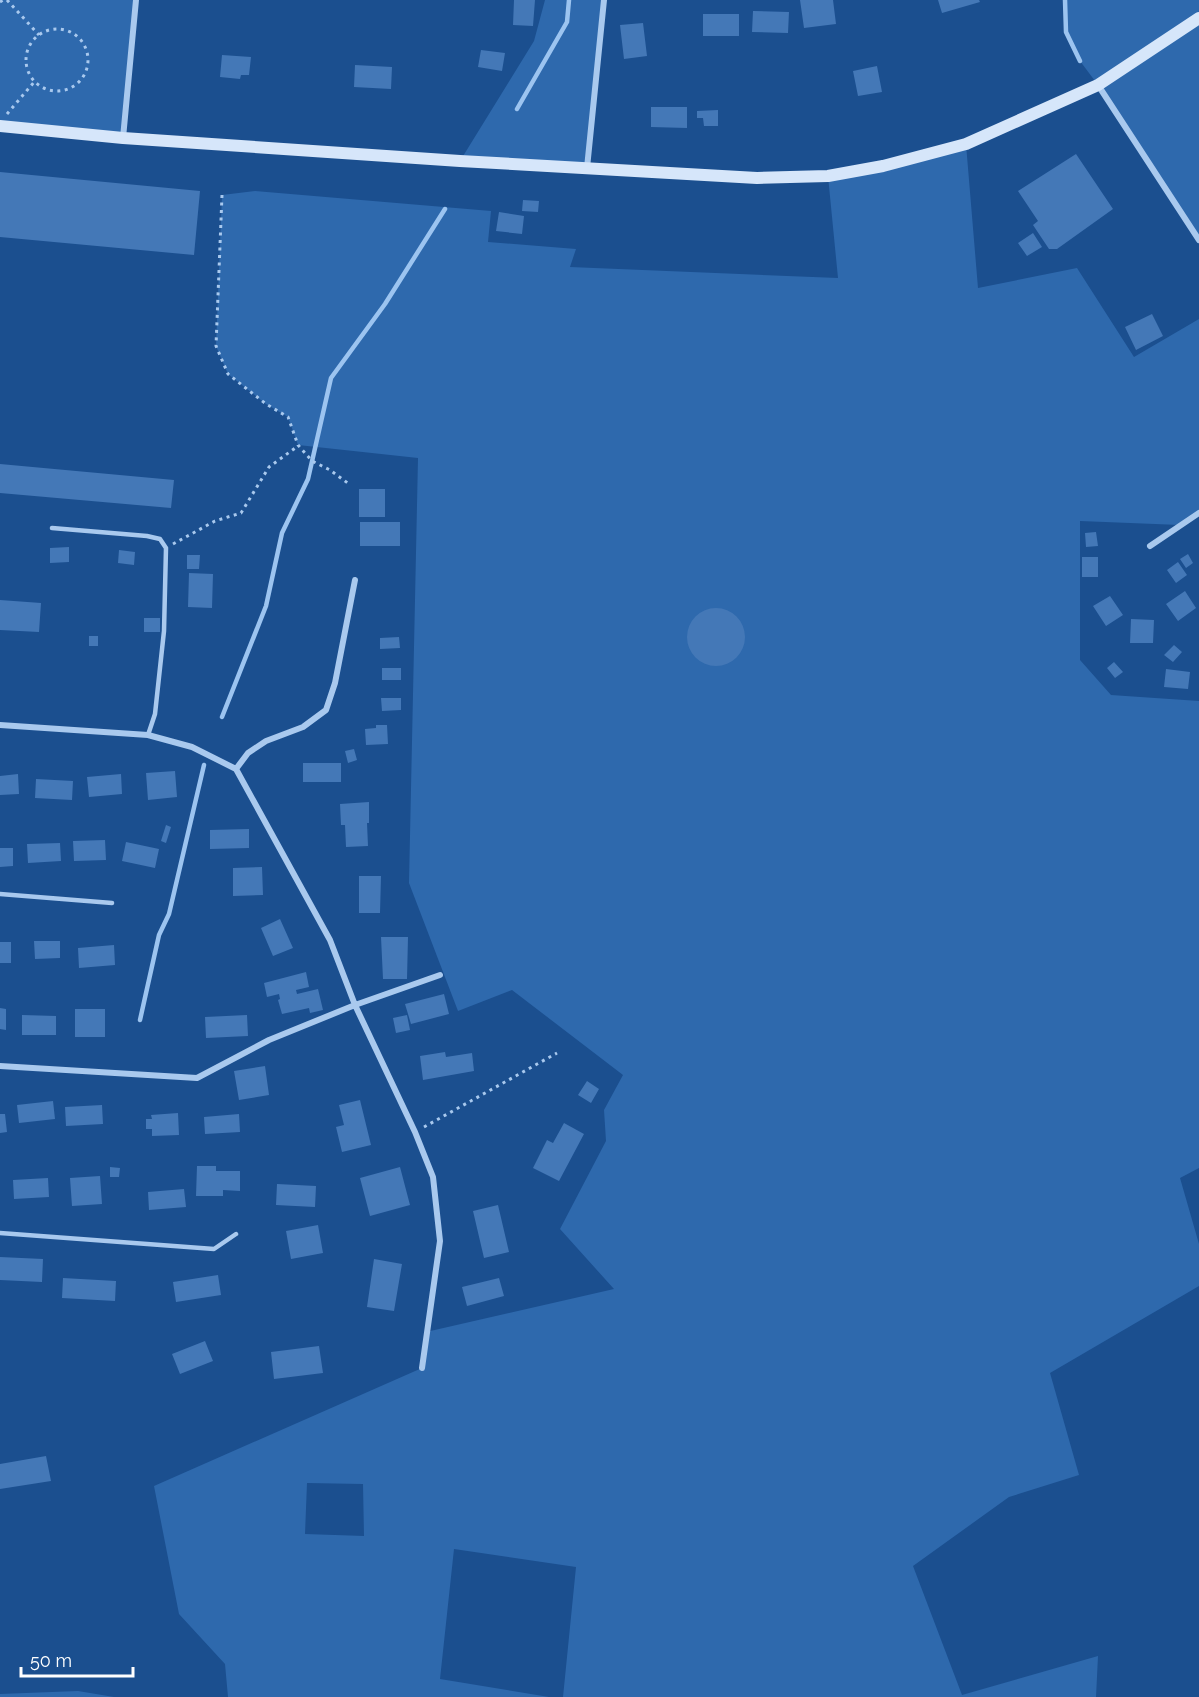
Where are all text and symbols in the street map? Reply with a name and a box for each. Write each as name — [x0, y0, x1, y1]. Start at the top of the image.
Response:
scale bar — [21, 1640, 134, 1678]
text: 50 m — [30, 1650, 72, 1671]

